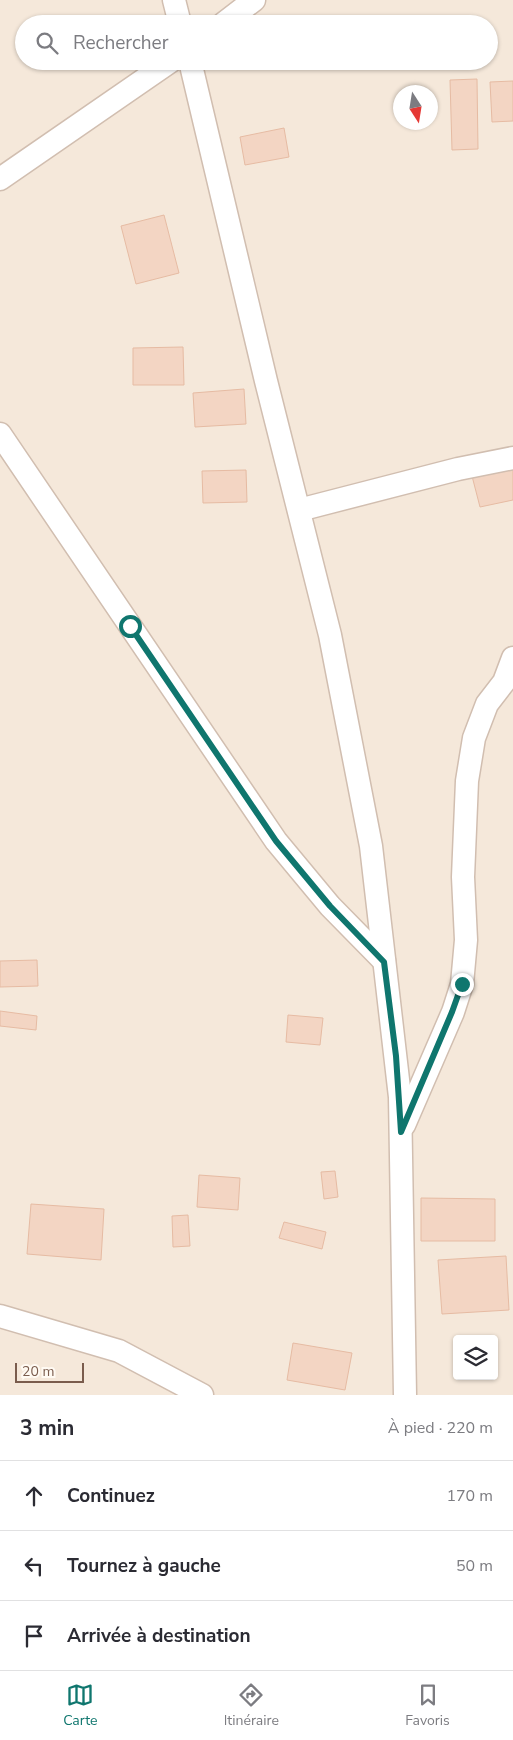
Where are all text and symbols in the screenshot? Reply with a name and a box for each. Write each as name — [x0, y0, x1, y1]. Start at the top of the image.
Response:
search box — [15, 15, 498, 70]
icon: search — [33, 29, 61, 57]
text: Rechercher — [73, 30, 168, 56]
north arrow — [393, 85, 438, 130]
route start — [119, 615, 142, 638]
route end — [451, 973, 474, 996]
map controls — [453, 1335, 498, 1380]
button: layers — [453, 1335, 498, 1380]
scale bar — [15, 1360, 84, 1383]
text: 20 m — [22, 1362, 54, 1381]
text: 3 min — [20, 1414, 74, 1442]
text: À pied · 220 m — [388, 1417, 493, 1439]
icon: ahead — [20, 1482, 48, 1510]
text: Continuez — [67, 1483, 155, 1509]
text: 170 m — [446, 1485, 493, 1507]
icon: left — [20, 1552, 48, 1580]
text: Tournez à gauche — [67, 1553, 221, 1579]
text: 50 m — [456, 1555, 493, 1577]
icon: arrive — [20, 1622, 48, 1650]
text: Arrivée à destination — [67, 1623, 251, 1649]
tab: Carte — [63, 1681, 97, 1730]
tab: Itinéraire — [224, 1681, 279, 1730]
tab: Favoris — [405, 1681, 450, 1730]

